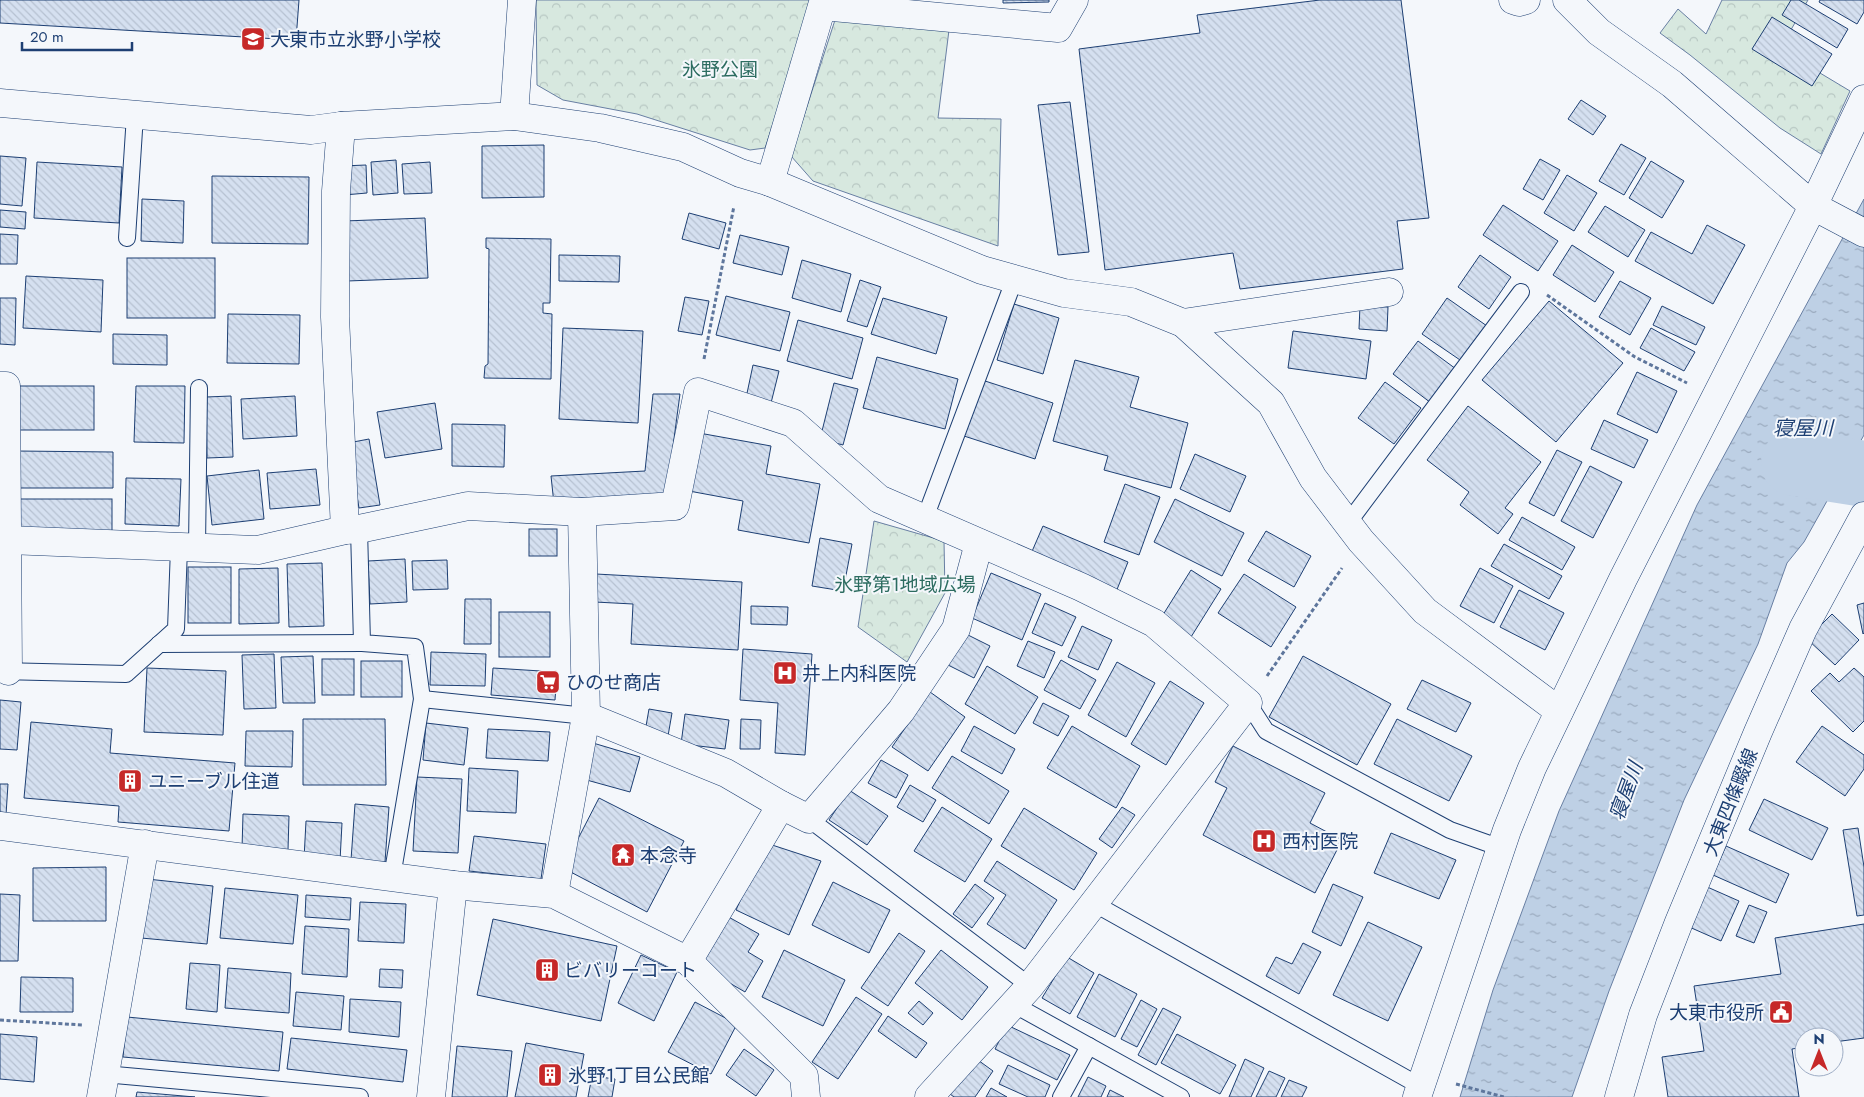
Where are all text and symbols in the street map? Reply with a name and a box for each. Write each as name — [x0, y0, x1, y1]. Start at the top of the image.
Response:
scale bar — [22, 20, 132, 52]
text: 20 m — [30, 26, 64, 48]
school or university icon: 大東市立氷野小学校 — [240, 26, 266, 52]
place label: 大東市立氷野小学校 — [270, 26, 441, 53]
park label: 氷野公園 — [682, 56, 758, 83]
water label: 寝屋川 — [1773, 414, 1835, 443]
park label: 氷野第1地域広場 — [834, 571, 976, 598]
hospital icon: 井上内科医院 — [772, 660, 798, 686]
place label: 井上内科医院 — [802, 660, 916, 687]
supermarket icon: ひのせ商店 — [535, 669, 561, 695]
place label: ひのせ商店 — [566, 669, 661, 696]
street label: 大東四條畷線 — [1697, 744, 1764, 860]
water label: 寝屋川 — [1603, 756, 1651, 824]
building icon: ユニーブル住道 — [117, 768, 143, 794]
place label: ユニーブル住道 — [148, 768, 280, 795]
hospital icon: 西村医院 — [1251, 828, 1277, 854]
place label: 西村医院 — [1282, 828, 1358, 855]
temple icon: 本念寺 — [610, 842, 636, 868]
place label: 本念寺 — [640, 842, 697, 869]
building icon: ビバリーコート — [534, 957, 560, 983]
place label: ビバリーコート — [564, 957, 697, 984]
place label: 大東市役所 — [1669, 999, 1764, 1026]
public building icon: 大東市役所 — [1768, 999, 1794, 1025]
north arrow — [1794, 1027, 1844, 1077]
text: N — [1813, 1029, 1825, 1049]
building icon: 氷野1丁目公民館 — [537, 1062, 563, 1088]
place label: 氷野1丁目公民館 — [568, 1062, 710, 1089]

